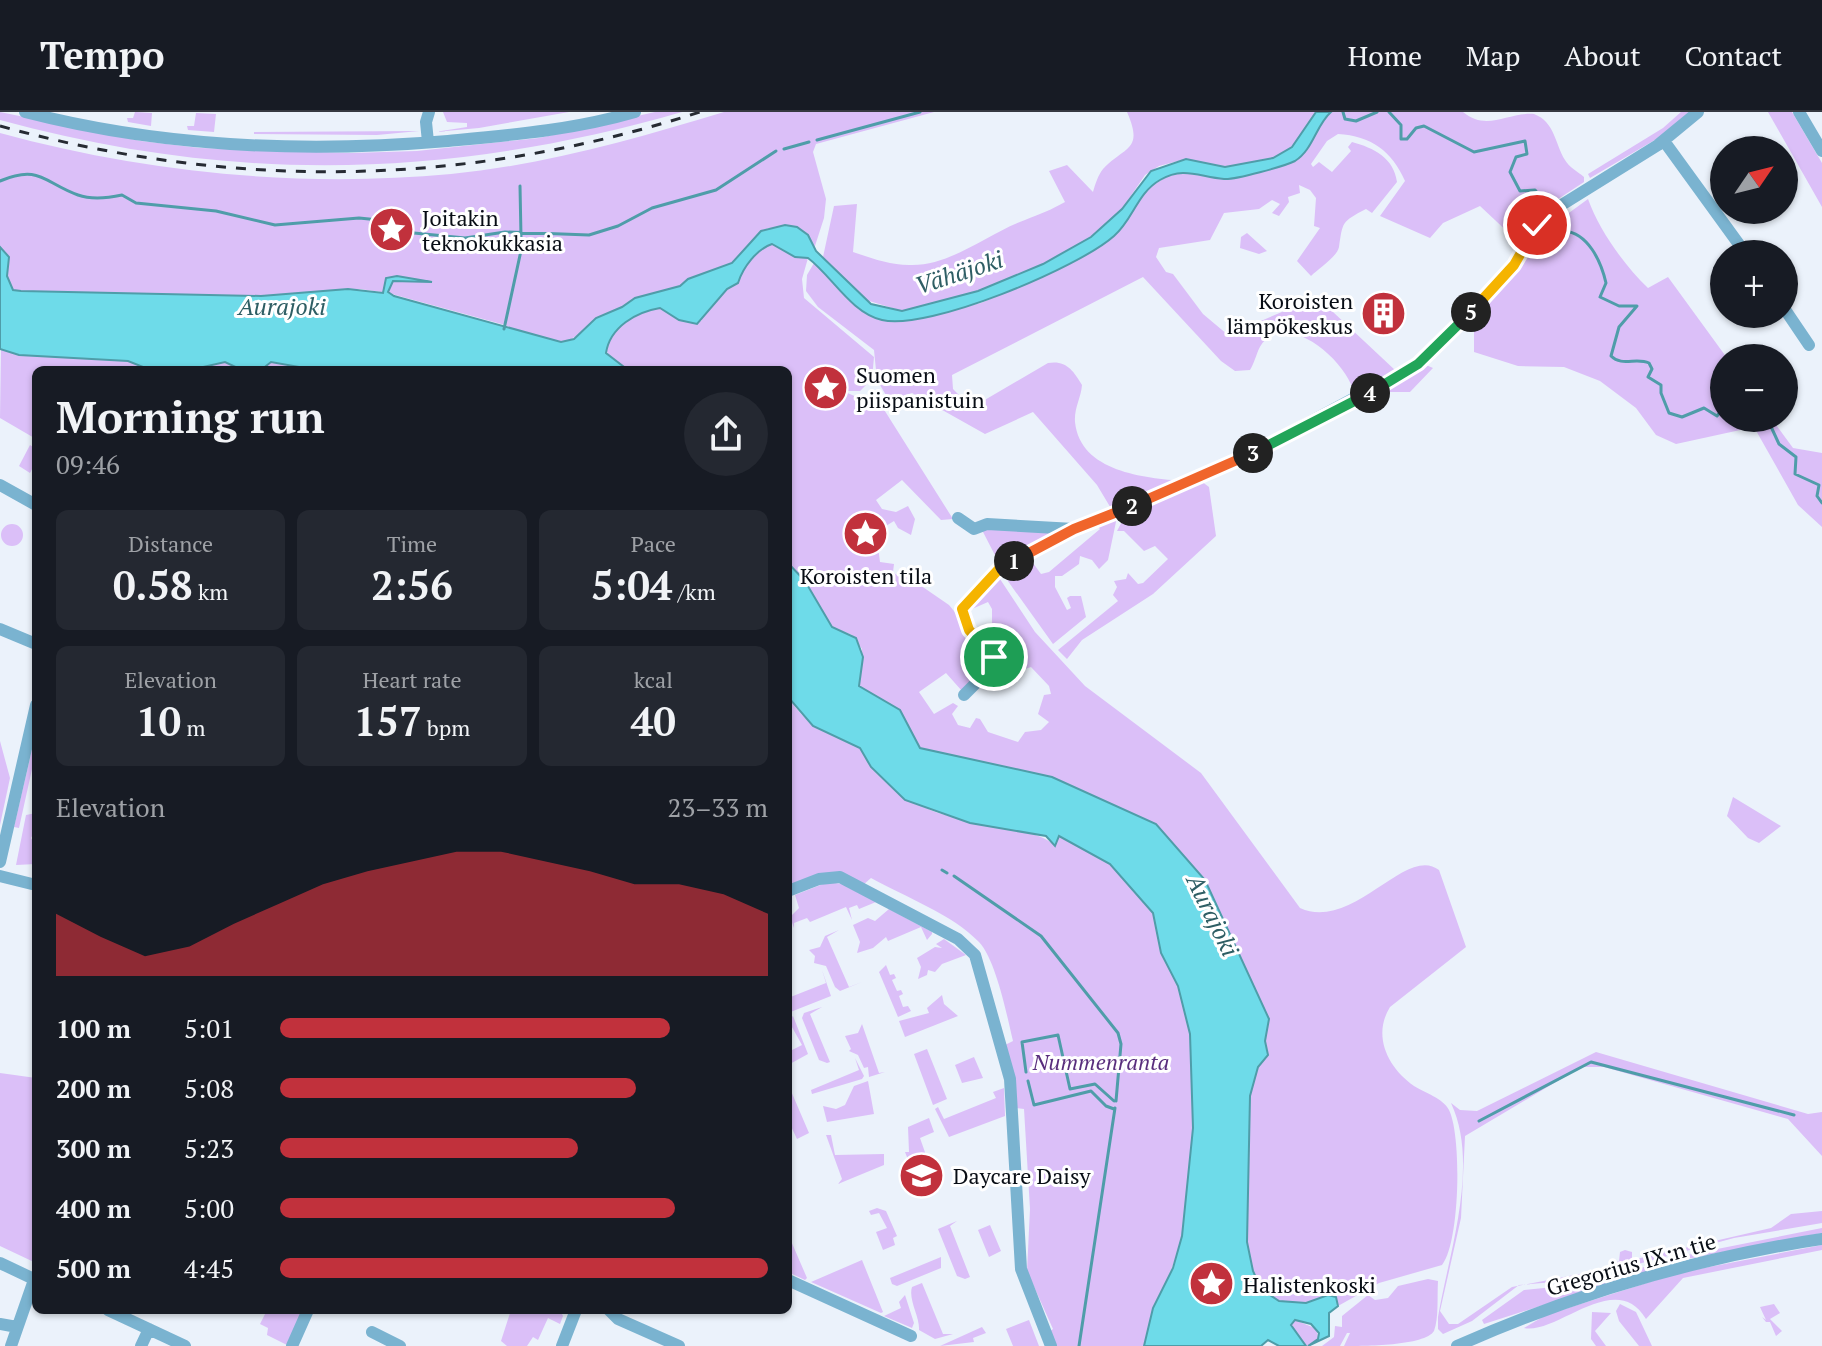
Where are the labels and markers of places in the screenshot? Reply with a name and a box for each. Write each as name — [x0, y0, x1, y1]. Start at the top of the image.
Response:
pin — [1503, 191, 1571, 259]
place label: Joitakin teknokukkasia — [422, 203, 563, 257]
place icon: Joitakin teknokukkasia — [367, 206, 415, 254]
place label: Koroisten lämpökeskus — [1226, 286, 1353, 340]
building icon: Koroisten lämpökeskus — [1360, 289, 1408, 337]
pin: 5 — [1451, 292, 1491, 332]
place label: Suomen piispanistuin — [856, 360, 984, 414]
place icon: Suomen piispanistuin — [801, 363, 849, 411]
pin: 4 — [1350, 373, 1390, 413]
pin: 3 — [1233, 433, 1273, 473]
pin: 2 — [1112, 486, 1152, 526]
place icon: Koroisten tila — [842, 510, 890, 558]
pin: 1 — [994, 541, 1034, 581]
place label: Koroisten tila — [800, 561, 932, 590]
pin — [960, 623, 1028, 691]
school or university icon: Daycare Daisy — [898, 1151, 946, 1199]
place label: Daycare Daisy — [953, 1161, 1091, 1190]
place icon: Halistenkoski — [1188, 1260, 1236, 1308]
place label: Halistenkoski — [1243, 1270, 1376, 1299]

